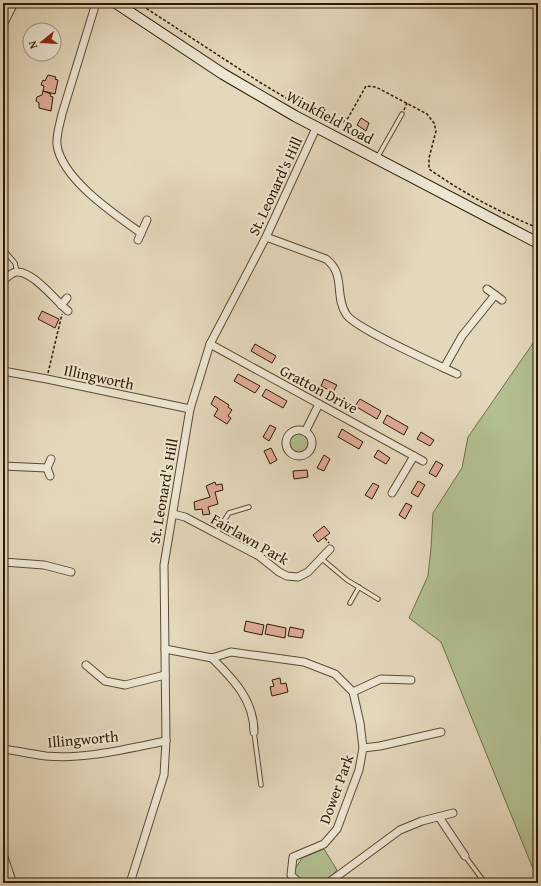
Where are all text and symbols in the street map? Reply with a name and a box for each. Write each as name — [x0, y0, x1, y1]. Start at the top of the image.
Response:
north arrow — [22, 22, 62, 62]
text: N — [24, 39, 41, 51]
street label: Winkfield Road — [283, 85, 377, 149]
street label: St. Leonard's Hill — [243, 133, 307, 239]
street label: Illingworth — [62, 359, 137, 395]
street label: Gratton Drive — [276, 360, 362, 418]
street label: St. Leonard's Hill — [143, 437, 183, 545]
street label: Fairlawn Park — [207, 508, 293, 570]
street label: Illingworth — [47, 725, 120, 753]
street label: Dower Park — [314, 751, 358, 827]

